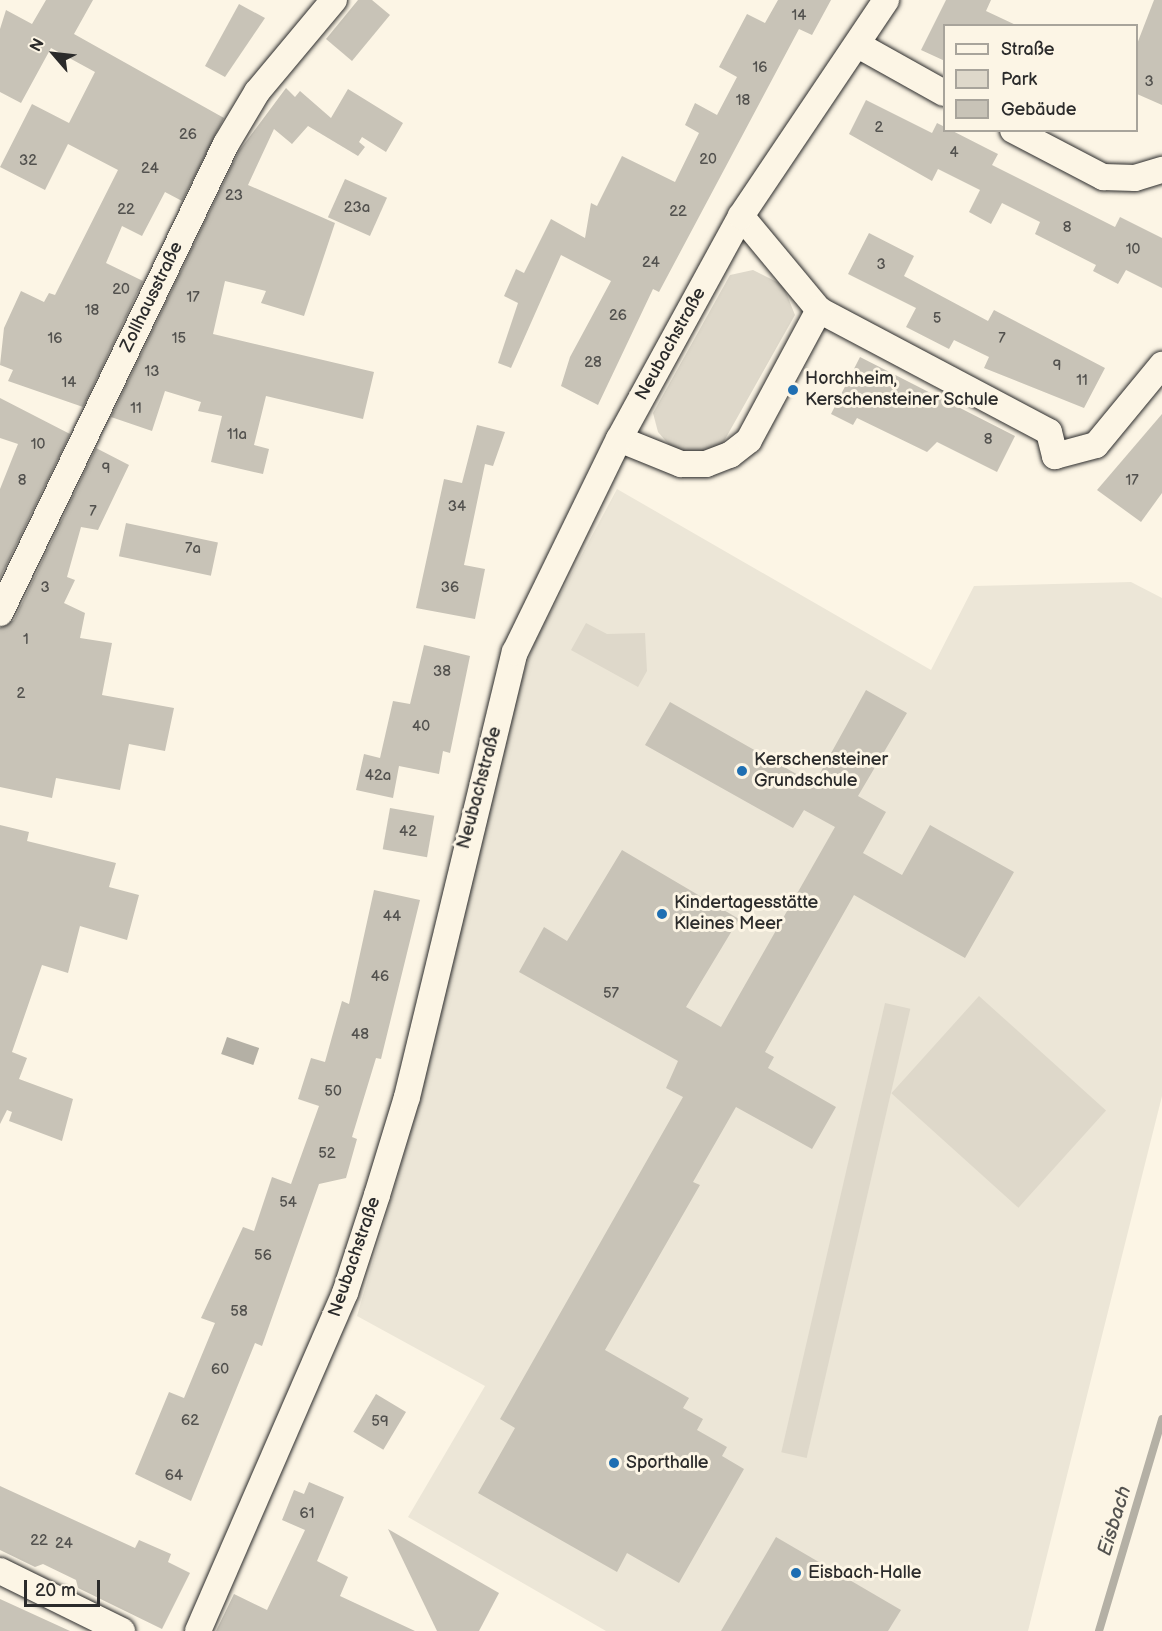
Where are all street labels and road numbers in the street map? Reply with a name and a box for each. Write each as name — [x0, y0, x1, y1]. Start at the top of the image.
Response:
street label: Zollhausstraße — [116, 238, 188, 356]
street label: Neubachstraße — [631, 284, 711, 404]
street label: Neubachstraße — [453, 725, 507, 851]
street label: Neubachstraße — [324, 1194, 386, 1320]

